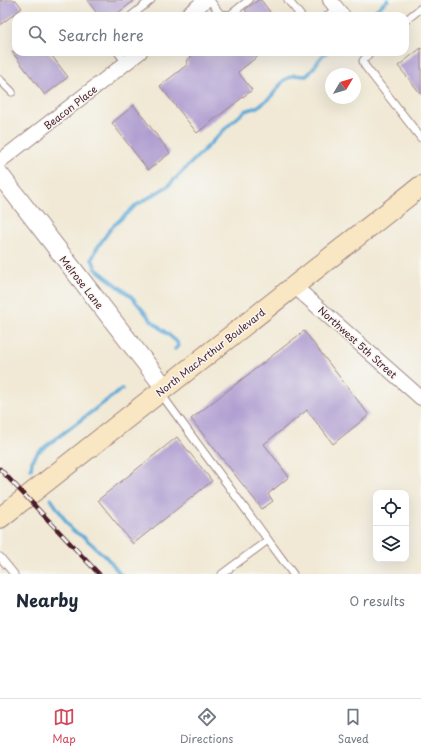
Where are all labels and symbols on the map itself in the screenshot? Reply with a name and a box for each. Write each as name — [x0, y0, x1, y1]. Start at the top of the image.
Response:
north arrow — [325, 68, 361, 104]
street label: Beacon Place — [40, 81, 100, 133]
street label: Melrose Lane — [56, 252, 108, 312]
street label: Northwest 5th Street — [315, 302, 401, 382]
street label: North MacArthur Boulevard — [152, 304, 268, 400]

